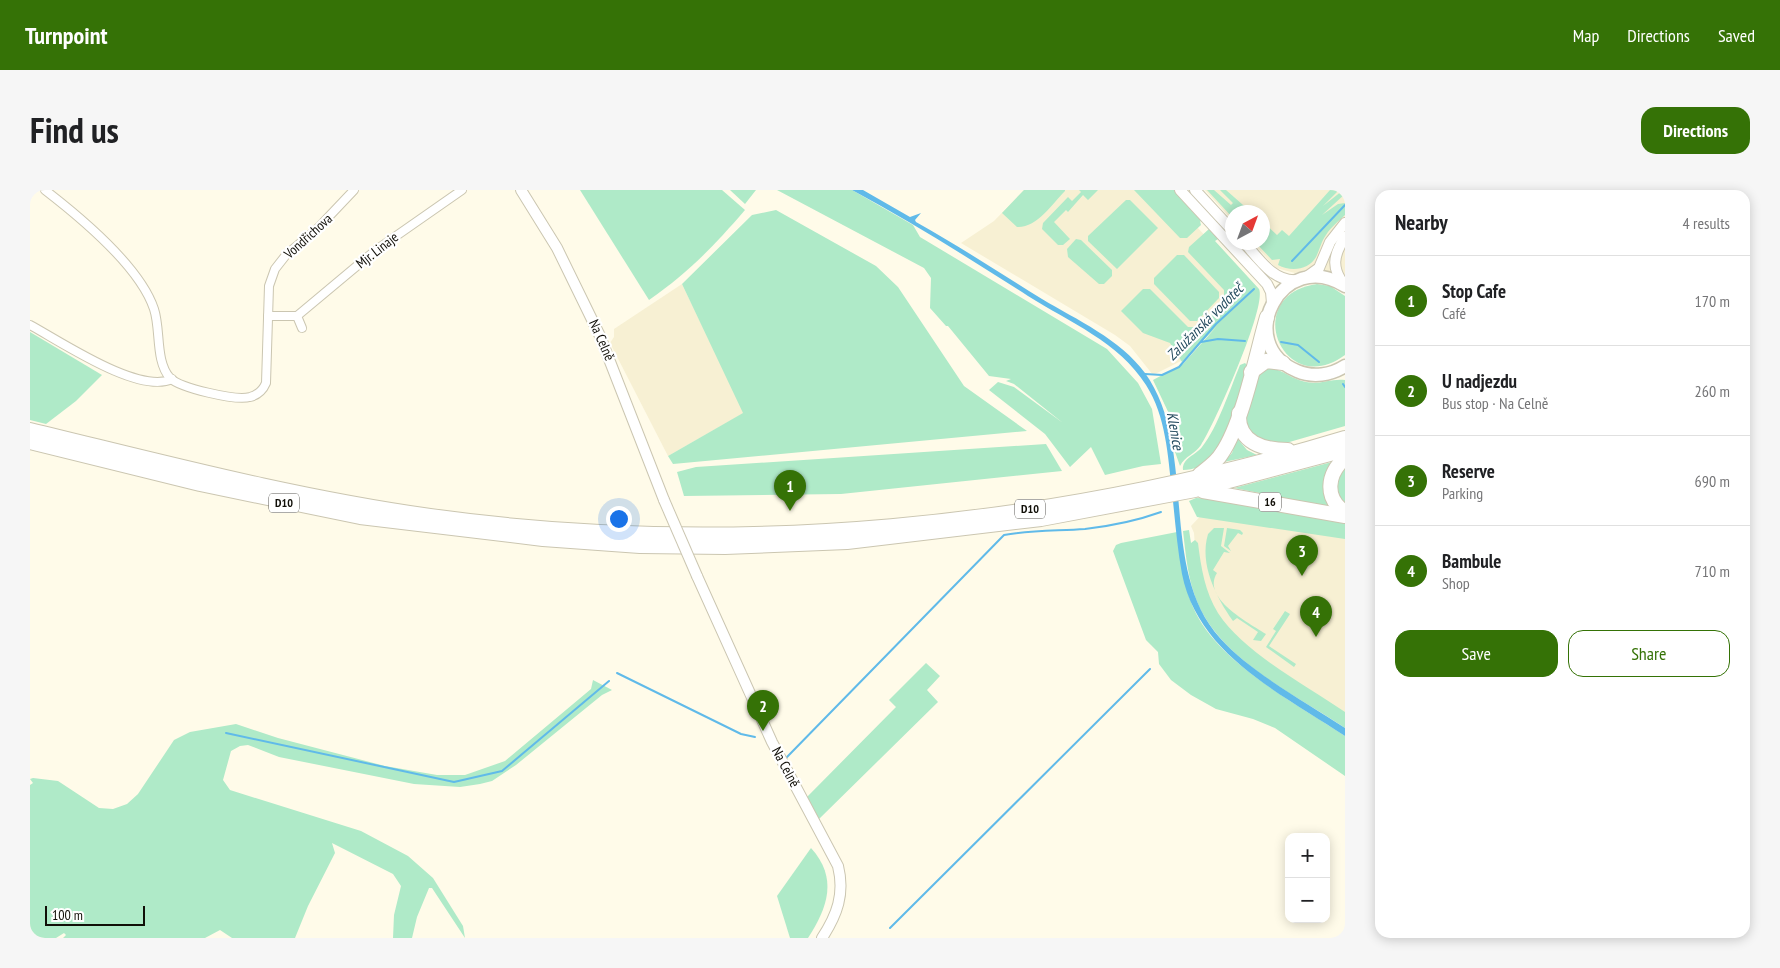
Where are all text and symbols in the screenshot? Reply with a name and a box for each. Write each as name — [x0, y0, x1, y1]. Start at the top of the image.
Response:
text: Turnpoint — [25, 20, 107, 51]
text: Map — [1573, 24, 1599, 47]
text: Directions — [1627, 24, 1690, 47]
text: Saved — [1718, 24, 1755, 47]
text: Find us — [30, 107, 119, 153]
button: Directions — [1641, 107, 1750, 154]
north arrow — [1225, 205, 1270, 250]
text: Nearby — [1395, 209, 1448, 236]
street label: Vondřichova — [279, 210, 336, 263]
text: 4 results — [1683, 213, 1730, 233]
street label: Mjr. Linaje — [352, 228, 402, 272]
water label: Zalužanská vodoteč — [1162, 277, 1249, 364]
text: Stop Cafe — [1442, 279, 1506, 303]
text: 1 — [1407, 291, 1415, 311]
text: 170 m — [1695, 291, 1730, 311]
text: Café — [1442, 303, 1466, 323]
street label: Na Celně — [585, 317, 619, 364]
text: U nadjezdu — [1442, 369, 1517, 393]
text: 2 — [1407, 381, 1415, 401]
text: 260 m — [1695, 381, 1730, 401]
text: Bus stop · Na Celně — [1442, 393, 1548, 413]
water label: Klenice — [1163, 410, 1188, 452]
text: Reserve — [1442, 459, 1495, 483]
pin: 1 — [774, 470, 806, 511]
text: 3 — [1407, 471, 1415, 491]
text: 690 m — [1695, 471, 1730, 491]
text: Parking — [1442, 483, 1483, 503]
road number: 16 — [1259, 492, 1281, 512]
road number: D10 — [269, 494, 299, 512]
road number: D10 — [1015, 500, 1045, 518]
your location — [606, 506, 632, 532]
pin: 3 — [1286, 535, 1318, 576]
text: Bambule — [1442, 549, 1501, 573]
text: 4 — [1407, 561, 1415, 581]
text: 710 m — [1695, 561, 1730, 581]
text: Shop — [1442, 573, 1470, 593]
pin: 4 — [1300, 596, 1332, 637]
button: Save — [1395, 630, 1558, 677]
button: Share — [1568, 630, 1730, 677]
pin: 2 — [747, 690, 779, 731]
street label: Na Celně — [768, 744, 804, 790]
map controls — [1285, 833, 1330, 923]
button: + — [1285, 833, 1330, 878]
button: − — [1285, 878, 1330, 923]
scale bar — [45, 903, 145, 926]
text: 100 m — [52, 906, 83, 924]

